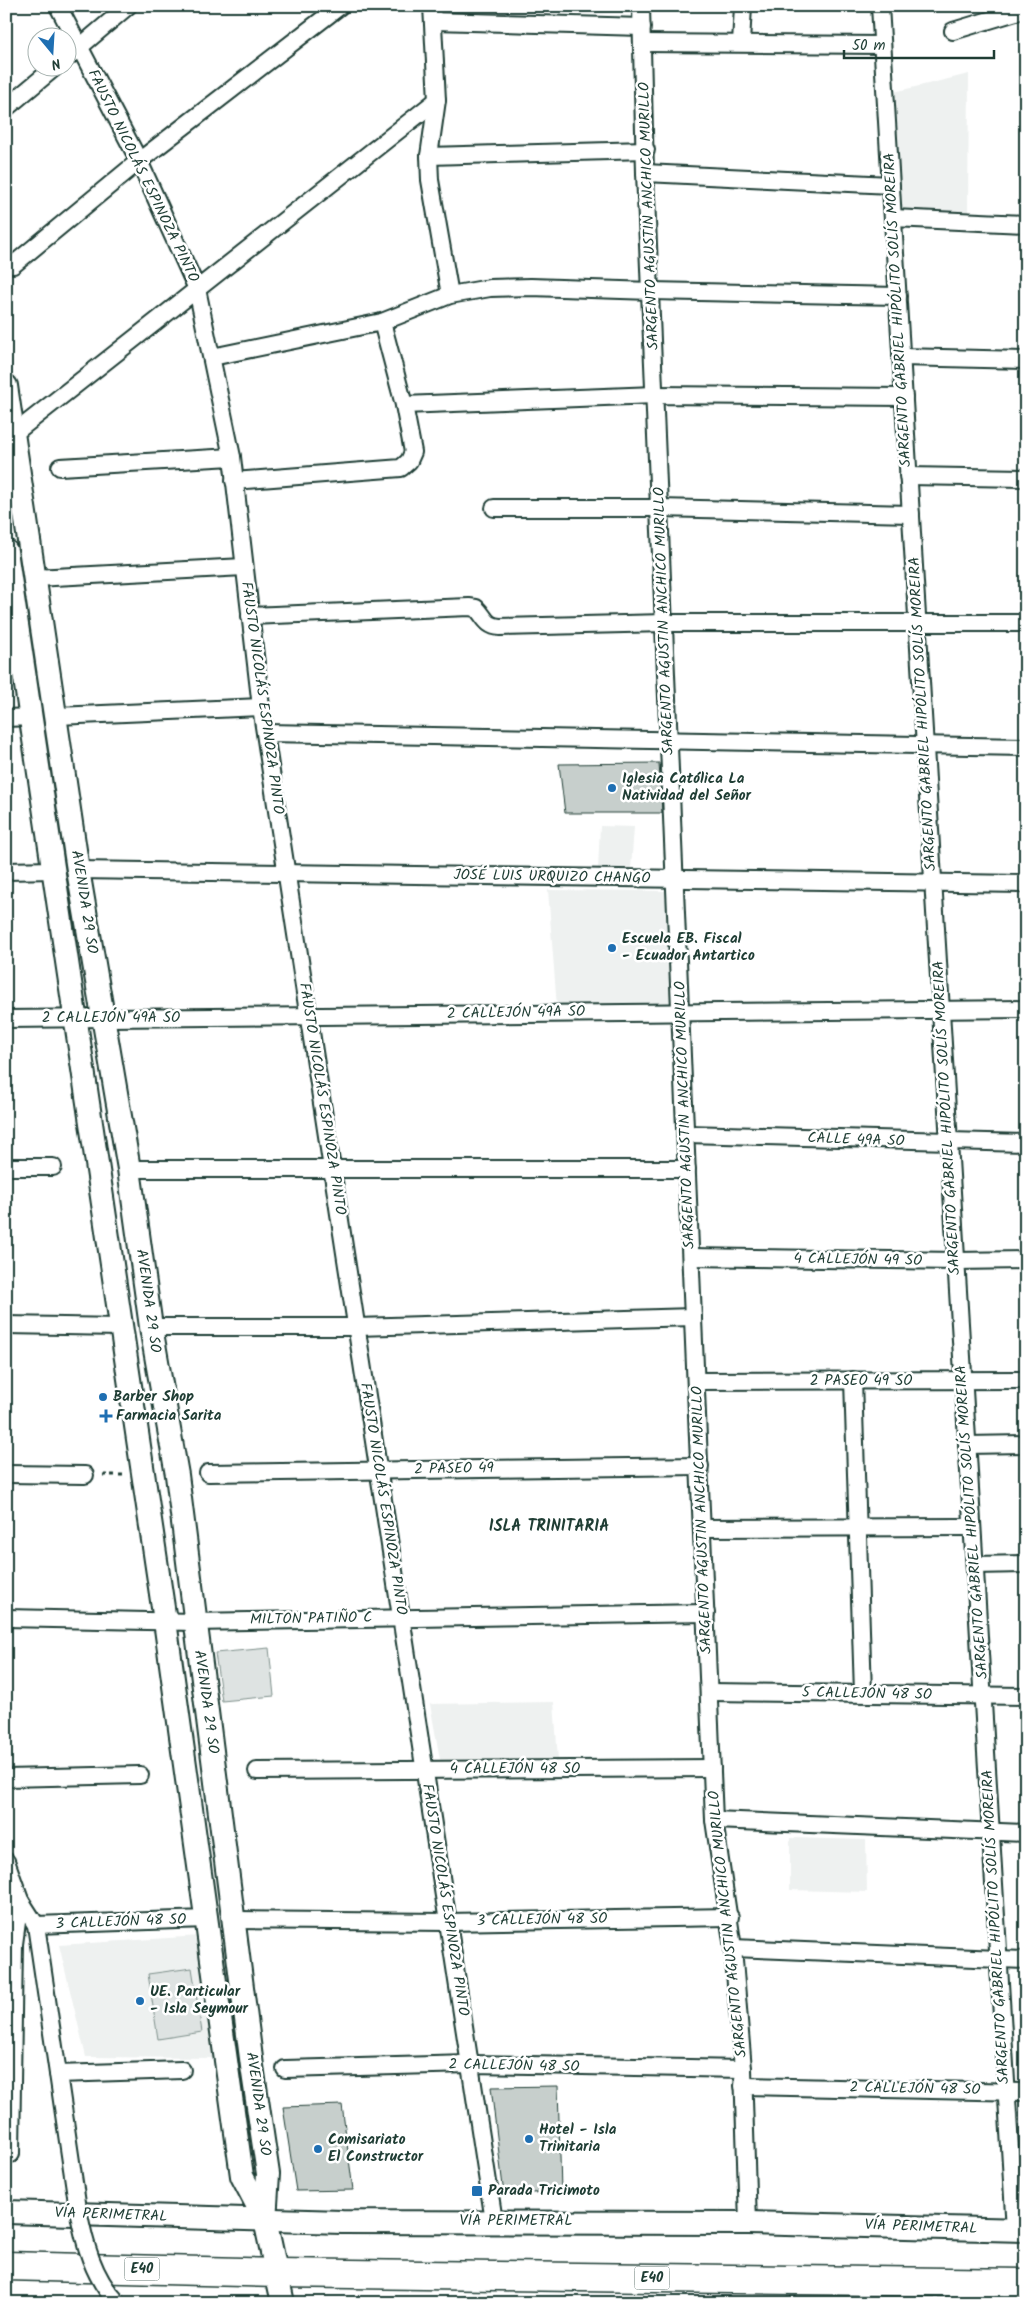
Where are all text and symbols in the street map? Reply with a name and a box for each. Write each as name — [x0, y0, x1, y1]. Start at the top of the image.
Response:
north arrow — [28, 28, 78, 78]
scale bar — [844, 28, 994, 60]
text: 50 m — [852, 34, 886, 58]
text: N — [48, 52, 63, 75]
street label: FAUSTO NICOLÁS ESPINOZA PINTO — [81, 65, 205, 287]
street label: SARGENTO AGUSTIN ANCHICO MURILLO — [632, 82, 666, 350]
street label: SARGENTO GABRIEL HIPÓLITO SOLÍS MOREIRA — [878, 152, 918, 468]
street label: SARGENTO AGUSTIN ANCHICO MURILLO — [647, 487, 681, 755]
street label: SARGENTO GABRIEL HIPÓLITO SOLÍS MOREIRA — [903, 556, 943, 872]
street label: FAUSTO NICOLÁS ESPINOZA PINTO — [234, 580, 290, 816]
place label: Iglesia Católica La Natividad del Señor — [622, 767, 751, 808]
marker: Iglesia Católica La Natividad del Señor — [606, 782, 618, 794]
street label: AVENIDA 29 SO — [64, 848, 104, 956]
street label: JOSÉ LUIS URQUIZO CHANGO — [453, 863, 651, 891]
place label: Escuela EB. Fiscal - Ecuador Antartico — [622, 927, 755, 968]
marker: Escuela EB. Fiscal - Ecuador Antartico — [606, 942, 618, 954]
street label: SARGENTO GABRIEL HIPÓLITO SOLÍS MOREIRA — [927, 960, 967, 1276]
street label: FAUSTO NICOLÁS ESPINOZA PINTO — [292, 981, 352, 1217]
street label: SARGENTO AGUSTIN ANCHICO MURILLO — [668, 981, 702, 1249]
street label: 2 CALLEJÓN 49A SO — [447, 1000, 585, 1026]
street label: 2 CALLEJÓN 49A SO — [42, 1006, 180, 1030]
street label: CALLE 49A SO — [807, 1126, 905, 1154]
street label: AVENIDA 29 SO — [129, 1247, 167, 1355]
street label: 4 CALLEJÓN 49 SO — [793, 1247, 923, 1273]
street label: SARGENTO GABRIEL HIPÓLITO SOLÍS MOREIRA — [949, 1364, 995, 1680]
street label: 2 PASEO 49 SO — [810, 1369, 912, 1393]
street label: FAUSTO NICOLÁS ESPINOZA PINTO — [353, 1381, 413, 1617]
place label: Barber Shop — [113, 1385, 194, 1409]
street label: SARGENTO AGUSTIN ANCHICO MURILLO — [685, 1386, 719, 1654]
marker: Barber Shop — [97, 1391, 109, 1403]
place label: Farmacia Sarita — [116, 1404, 222, 1428]
marker: Farmacia Sarita — [100, 1410, 112, 1422]
street label: 2 PASEO 49 — [414, 1456, 495, 1482]
district label: ISLA TRINITARIA — [489, 1514, 609, 1539]
street label: MILTON PATIÑO C — [250, 1606, 372, 1632]
street label: AVENIDA 29 SO — [187, 1648, 225, 1756]
street label: 5 CALLEJÓN 48 SO — [802, 1681, 932, 1707]
street label: 4 CALLEJÓN 48 SO — [450, 1757, 580, 1781]
street label: SARGENTO GABRIEL HIPÓLITO SOLÍS MOREIRA — [976, 1769, 1016, 2085]
street label: FAUSTO NICOLÁS ESPINOZA PINTO — [415, 1782, 475, 2018]
street label: SARGENTO AGUSTIN ANCHICO MURILLO — [702, 1789, 754, 2059]
street label: 3 CALLEJÓN 48 SO — [476, 1907, 608, 1933]
street label: 3 CALLEJÓN 48 SO — [55, 1908, 187, 1936]
place label: UE. Particular - Isla Seymour — [150, 1980, 249, 2021]
marker: UE. Particular - Isla Seymour — [134, 1995, 146, 2007]
street label: AVENIDA 29 SO — [239, 2050, 277, 2158]
street label: 2 CALLEJÓN 48 SO — [448, 2053, 580, 2079]
street label: 2 CALLEJÓN 48 SO — [849, 2076, 981, 2102]
place label: Hotel - Isla Trinitaria — [539, 2118, 617, 2159]
place label: Comisariato El Constructor — [328, 2128, 424, 2169]
marker: Hotel - Isla Trinitaria — [523, 2133, 535, 2145]
marker: Comisariato El Constructor — [312, 2143, 324, 2155]
place label: Parada Tricimoto — [488, 2179, 600, 2203]
marker: Parada Tricimoto — [470, 2184, 484, 2198]
street label: VÍA PERIMETRAL — [54, 2201, 168, 2229]
street label: VÍA PERIMETRAL — [460, 2209, 572, 2233]
street label: VÍA PERIMETRAL — [864, 2213, 978, 2241]
road number: E40 — [124, 2258, 160, 2280]
road number: E40 — [634, 2266, 670, 2290]

